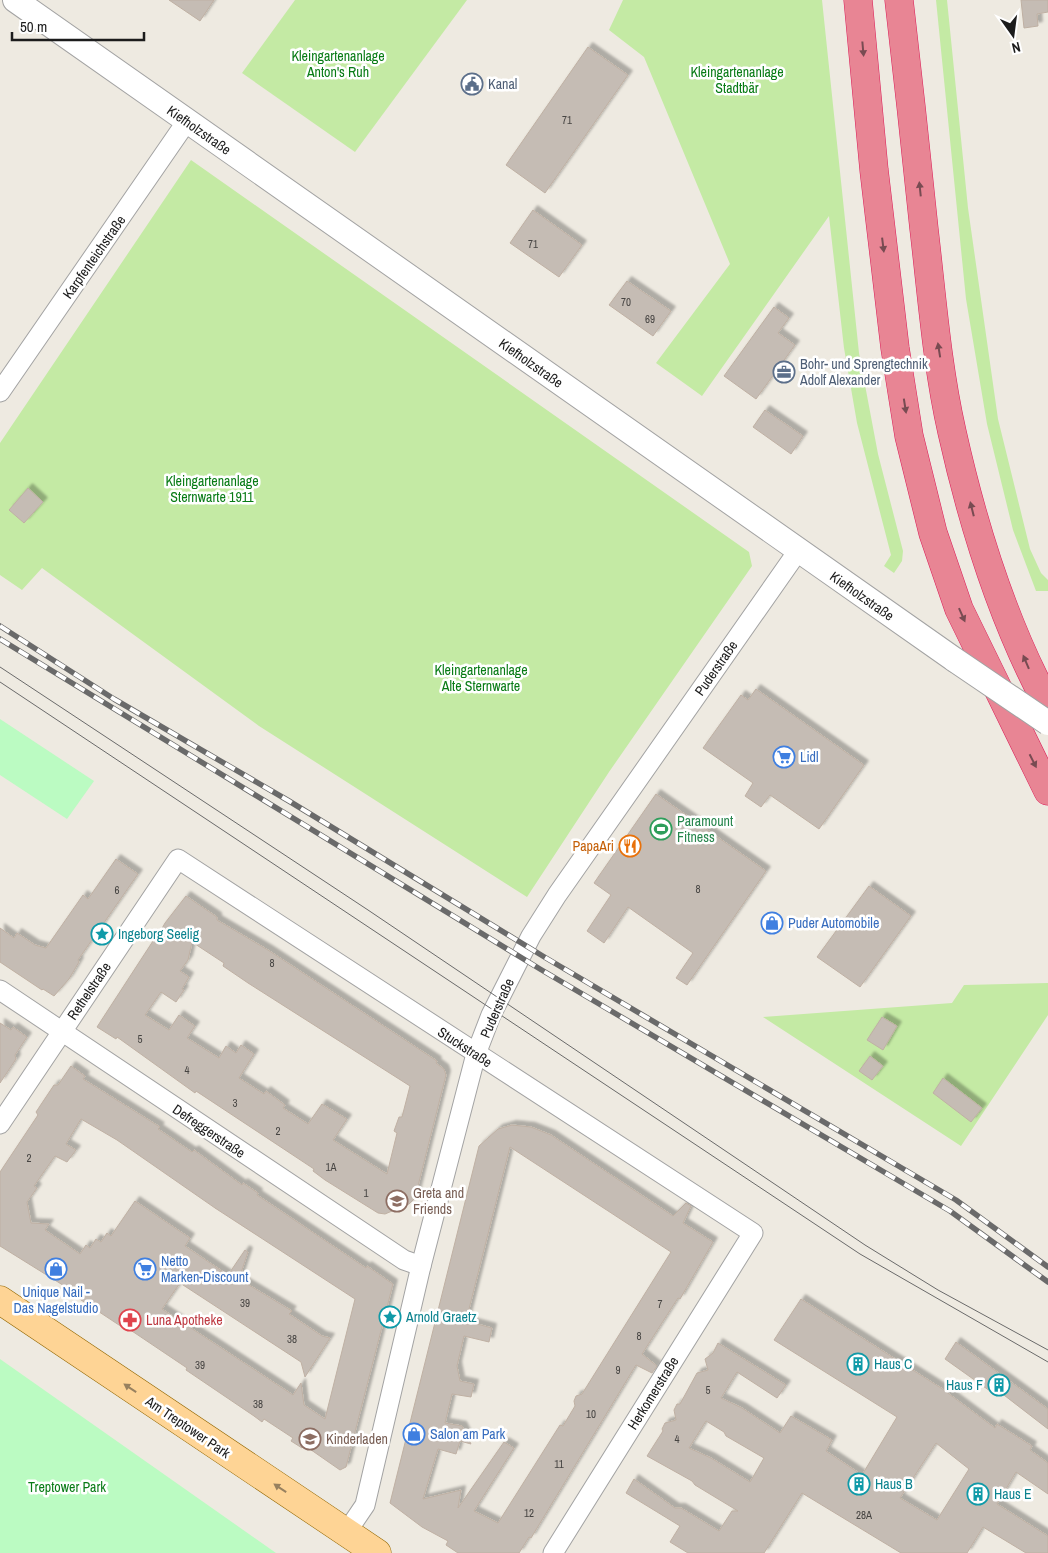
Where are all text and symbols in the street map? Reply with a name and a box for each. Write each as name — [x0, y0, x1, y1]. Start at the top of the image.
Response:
scale bar — [12, 10, 145, 42]
north arrow — [988, 10, 1038, 60]
text: 50 m — [20, 16, 47, 37]
text: N — [1010, 38, 1022, 57]
one-way arrow — [859, 41, 867, 57]
park label: Kleingartenanlage Anton's Ruh — [291, 47, 385, 81]
park label: Kleingartenanlage Stadtbär — [690, 63, 784, 97]
public building icon: Kanal — [460, 72, 484, 96]
place label: Kanal — [488, 75, 517, 93]
street label: Kiefholzstraße — [164, 101, 234, 159]
house number: 71 — [562, 113, 572, 127]
one-way arrow — [916, 180, 924, 196]
street label: Karpfenteichstraße — [59, 212, 129, 302]
house number: 71 — [528, 237, 538, 251]
one-way arrow — [879, 237, 887, 253]
house number: 70 — [621, 295, 631, 309]
house number: 69 — [645, 312, 655, 326]
street label: Kiefholzstraße — [496, 334, 566, 392]
one-way arrow — [934, 342, 942, 358]
place label: Bohr- und Sprengtechnik Adolf Alexander — [799, 355, 928, 389]
office icon: Bohr- und Sprengtechnik Adolf Alexander — [772, 360, 796, 384]
one-way arrow — [901, 398, 909, 414]
park label: Kleingartenanlage Sternwarte 1911 — [165, 472, 259, 506]
one-way arrow — [968, 501, 976, 517]
street label: Kiefholzstraße — [827, 567, 897, 625]
one-way arrow — [958, 608, 966, 622]
street label: Puderstraße — [691, 637, 741, 699]
one-way arrow — [1021, 655, 1029, 669]
park label: Kleingartenanlage Alte Sternwarte — [434, 661, 528, 695]
supermarket icon: Lidl — [772, 745, 796, 769]
place label: Lidl — [800, 748, 819, 766]
one-way arrow — [1029, 754, 1037, 768]
place label: Paramount Fitness — [677, 812, 733, 846]
sports icon: Paramount Fitness — [649, 817, 673, 841]
restaurant icon: PapaAri — [618, 834, 642, 858]
place label: PapaAri — [573, 837, 614, 855]
house number: 8 — [695, 882, 701, 896]
house number: 6 — [114, 883, 120, 897]
shop icon: Puder Automobile — [760, 911, 784, 935]
place label: Puder Automobile — [788, 914, 879, 932]
place icon: Ingeborg Seelig — [90, 922, 114, 946]
place label: Ingeborg Seelig — [118, 925, 200, 943]
house number: 8 — [269, 956, 275, 970]
street label: Rethelstraße — [63, 959, 115, 1023]
street label: Puderstraße — [476, 975, 518, 1041]
street label: Stuckstraße — [434, 1023, 496, 1071]
house number: 5 — [137, 1032, 143, 1046]
house number: 4 — [184, 1063, 190, 1077]
house number: 3 — [232, 1096, 238, 1110]
street label: Defreggerstraße — [169, 1100, 249, 1162]
house number: 2 — [275, 1124, 281, 1138]
house number: 2 — [26, 1151, 32, 1165]
house number: 1A — [325, 1160, 337, 1174]
place label: Greta and Friends — [413, 1184, 464, 1218]
house number: 1 — [363, 1186, 369, 1200]
school or university icon: Greta and Friends — [385, 1189, 409, 1213]
place label: Netto Marken-Discount — [161, 1252, 248, 1286]
shop icon: Unique Nail - Das Nagelstudio — [44, 1257, 68, 1281]
supermarket icon: Netto Marken-Discount — [133, 1257, 157, 1281]
place label: Unique Nail - Das Nagelstudio — [14, 1283, 98, 1317]
house number: 39 — [240, 1296, 250, 1310]
house number: 7 — [657, 1297, 663, 1311]
place icon: Arnold Graetz — [378, 1305, 402, 1329]
pharmacy icon: Luna Apotheke — [118, 1308, 142, 1332]
place label: Arnold Graetz — [405, 1308, 477, 1326]
place label: Luna Apotheke — [146, 1311, 223, 1329]
house number: 8 — [636, 1329, 642, 1343]
house number: 38 — [287, 1332, 297, 1346]
building icon: Haus C — [846, 1352, 870, 1376]
street label: Herkomerstraße — [623, 1353, 683, 1433]
place label: Haus C — [874, 1355, 912, 1373]
house number: 39 — [195, 1358, 205, 1372]
house number: 9 — [615, 1363, 621, 1377]
building icon: Haus F — [987, 1373, 1011, 1397]
place label: Haus F — [946, 1376, 983, 1394]
one-way arrow — [124, 1383, 137, 1393]
house number: 5 — [705, 1383, 711, 1397]
street label: Am Treptower Park — [141, 1392, 234, 1462]
house number: 38 — [253, 1397, 263, 1411]
house number: 10 — [586, 1407, 596, 1421]
shop icon: Salon am Park — [402, 1422, 426, 1446]
place label: Salon am Park — [430, 1425, 506, 1443]
school or university icon: Kinderladen — [298, 1427, 322, 1451]
place label: Kinderladen — [326, 1430, 388, 1448]
house number: 4 — [674, 1432, 680, 1446]
house number: 11 — [554, 1457, 564, 1471]
building icon: Haus B — [847, 1472, 871, 1496]
place label: Haus B — [875, 1475, 913, 1493]
park label: Treptower Park — [28, 1478, 106, 1496]
building icon: Haus E — [966, 1482, 990, 1506]
one-way arrow — [273, 1483, 287, 1493]
place label: Haus E — [994, 1485, 1032, 1503]
house number: 12 — [524, 1506, 534, 1520]
house number: 28A — [856, 1508, 873, 1522]

